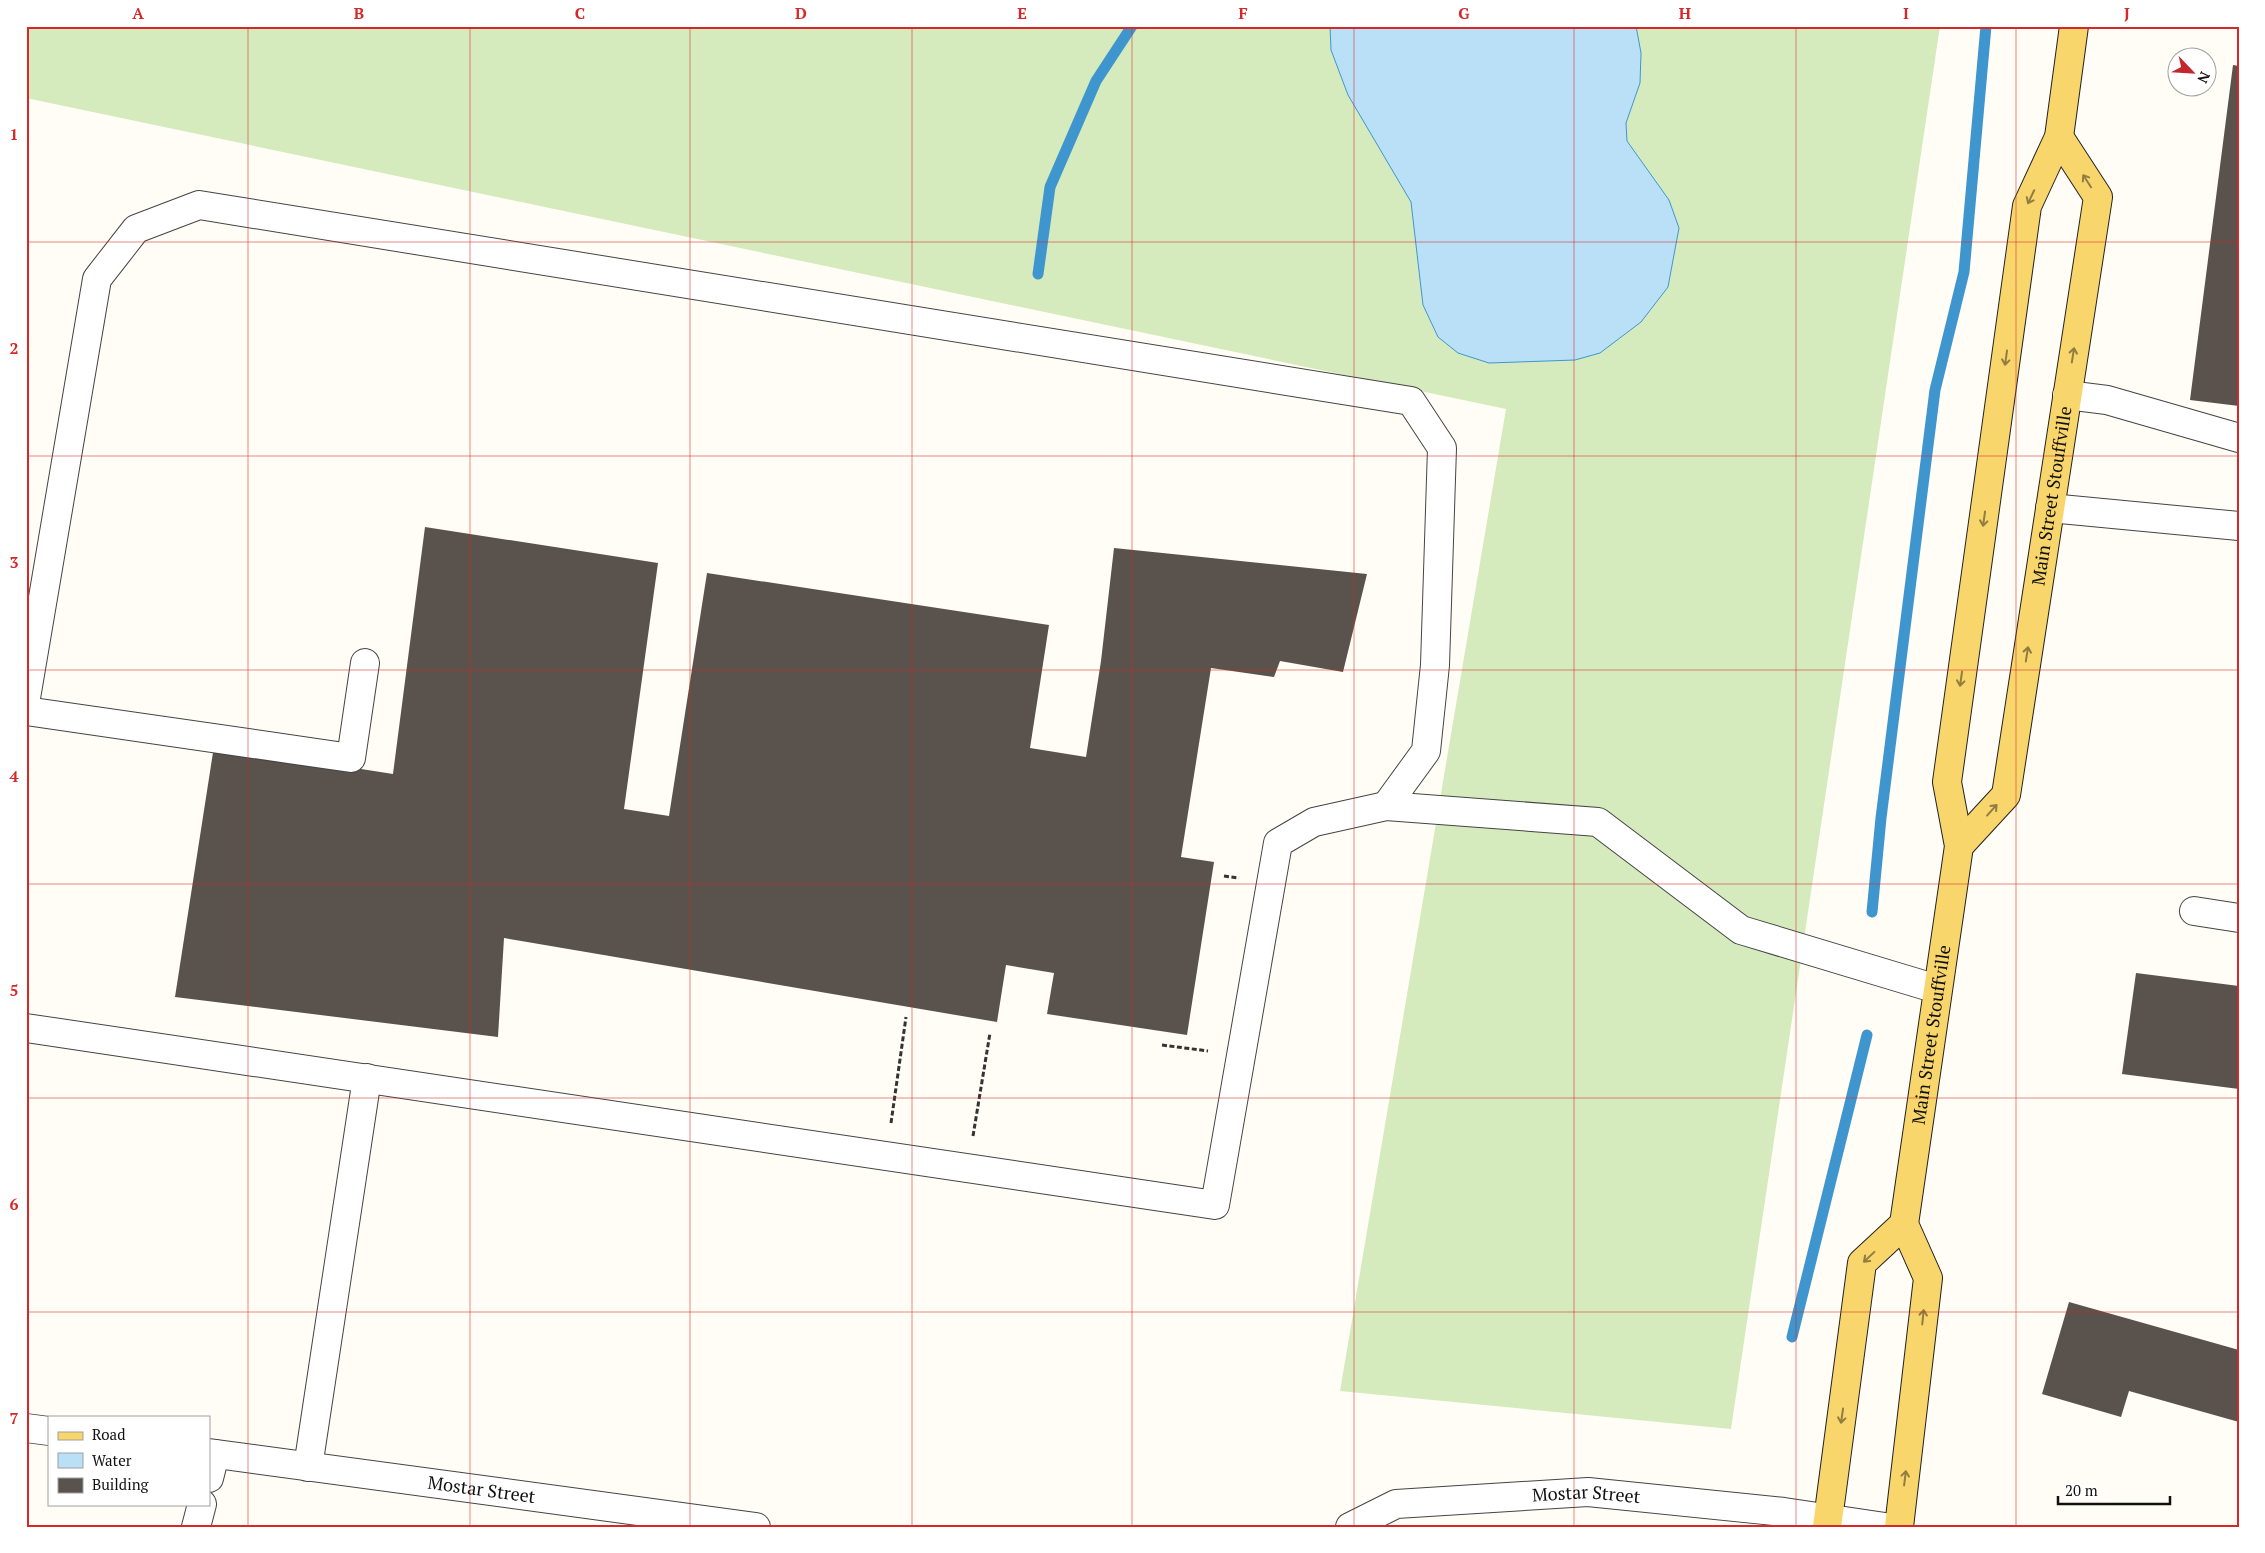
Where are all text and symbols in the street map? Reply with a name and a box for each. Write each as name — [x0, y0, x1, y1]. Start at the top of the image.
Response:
text: A — [132, 2, 144, 24]
text: B — [354, 2, 364, 24]
text: C — [575, 2, 585, 24]
text: D — [795, 2, 807, 24]
text: E — [1017, 2, 1027, 24]
text: F — [1238, 2, 1248, 24]
text: G — [1458, 2, 1470, 24]
text: H — [1679, 2, 1691, 24]
text: I — [1903, 2, 1909, 24]
text: J — [2124, 2, 2130, 24]
north arrow — [2168, 48, 2218, 98]
text: N — [2193, 69, 2215, 87]
text: 1 — [9, 123, 19, 145]
one-way arrow — [2082, 174, 2092, 188]
one-way arrow — [2026, 190, 2036, 205]
text: 2 — [9, 337, 19, 359]
one-way arrow — [2069, 348, 2079, 364]
one-way arrow — [2001, 349, 2011, 365]
street label: Main Street Stouffville — [2025, 404, 2077, 587]
one-way arrow — [1979, 510, 1989, 526]
text: 3 — [9, 551, 19, 573]
one-way arrow — [2023, 647, 2033, 663]
one-way arrow — [1956, 671, 1966, 687]
text: 4 — [9, 765, 19, 787]
one-way arrow — [1986, 803, 1998, 816]
street label: Main Street Stouffville — [1906, 943, 1955, 1126]
text: 5 — [9, 979, 19, 1001]
text: 6 — [9, 1193, 19, 1215]
one-way arrow — [1862, 1251, 1875, 1263]
one-way arrow — [1918, 1309, 1928, 1325]
text: 7 — [9, 1407, 19, 1429]
one-way arrow — [1836, 1407, 1846, 1423]
legend — [48, 1416, 210, 1506]
text: Road — [92, 1424, 125, 1444]
text: Water — [92, 1450, 132, 1470]
street label: Mostar Street — [426, 1470, 537, 1508]
one-way arrow — [1900, 1471, 1910, 1487]
scale bar — [2058, 1473, 2170, 1505]
text: Building — [92, 1474, 150, 1494]
street label: Mostar Street — [1531, 1479, 1642, 1508]
text: 20 m — [2065, 1480, 2098, 1500]

